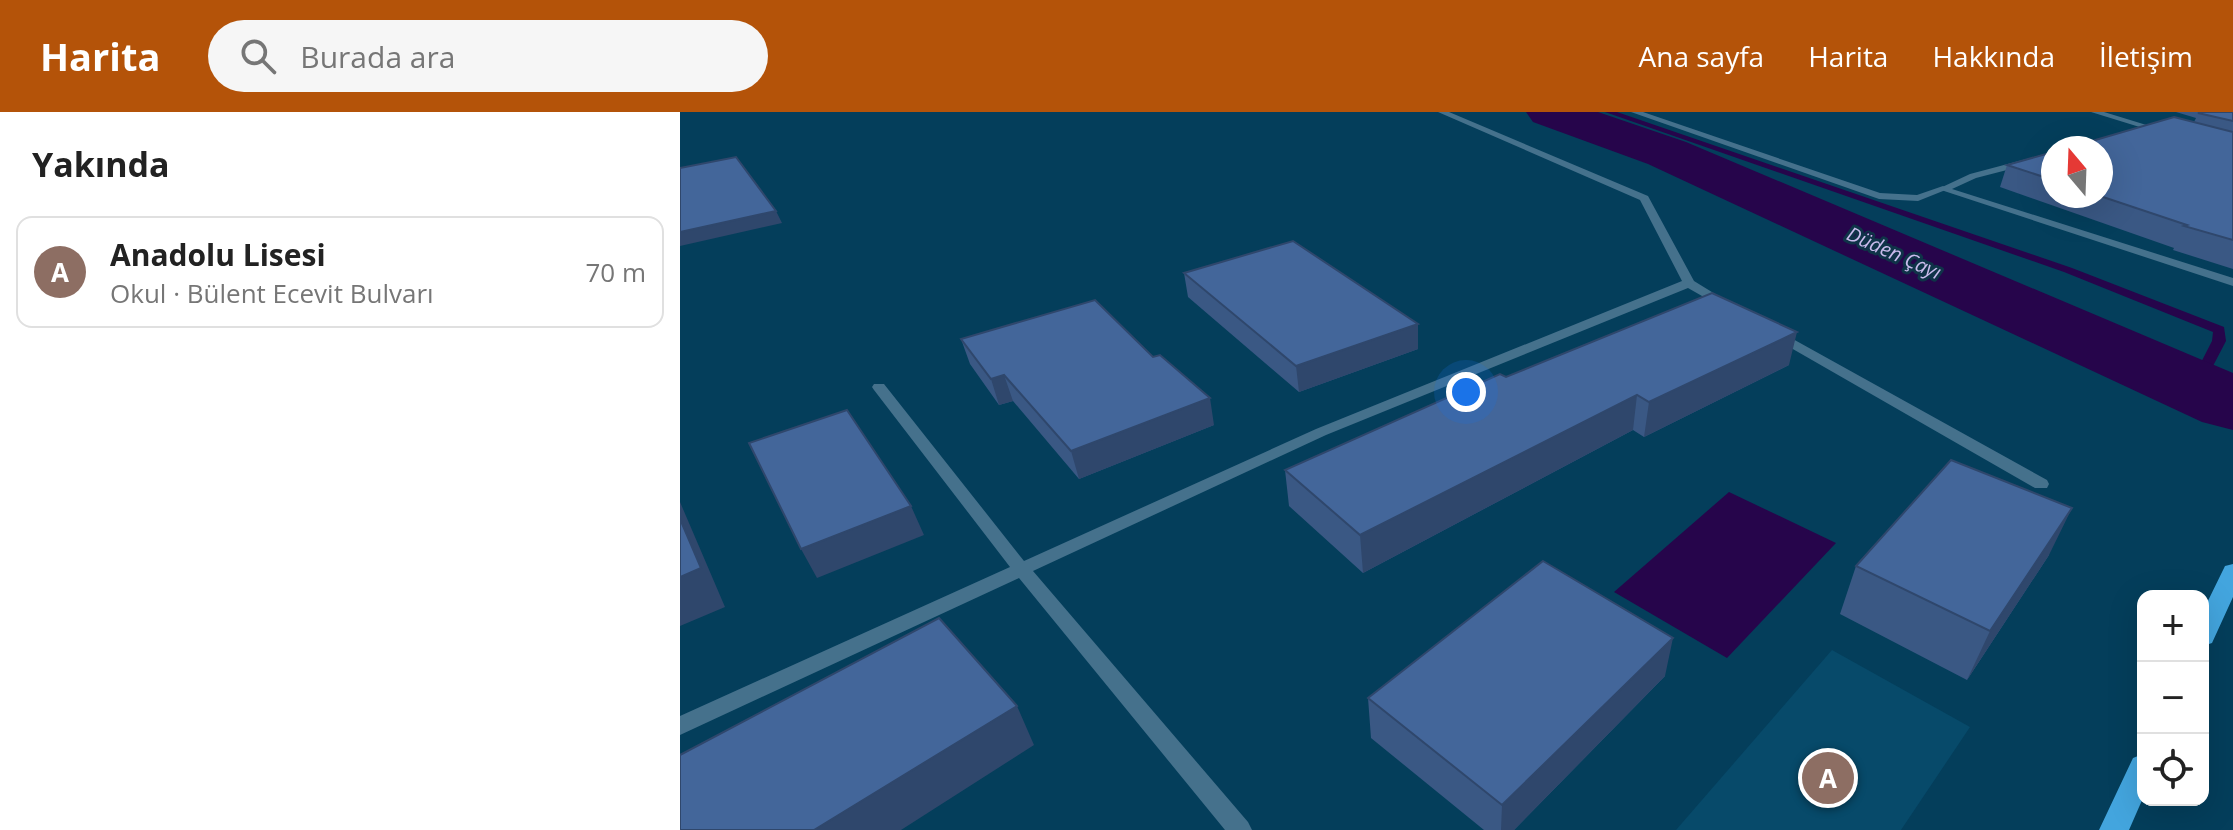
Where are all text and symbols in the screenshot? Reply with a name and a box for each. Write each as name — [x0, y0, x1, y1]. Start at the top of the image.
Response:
search box — [208, 20, 768, 92]
text: Harita — [40, 30, 160, 82]
icon: search — [236, 34, 280, 78]
text: Burada ara — [300, 36, 455, 77]
text: Ana sayfa — [1639, 37, 1764, 75]
text: Harita — [1808, 37, 1888, 75]
text: Hakkında — [1932, 37, 2055, 75]
text: İletişim — [2099, 37, 2193, 75]
north arrow — [2041, 136, 2113, 208]
text: Yakında — [32, 141, 170, 187]
water label: Düden Çayı — [1843, 220, 1946, 285]
text: Anadolu Lisesi — [110, 234, 326, 275]
text: A — [51, 254, 69, 290]
text: 70 m — [585, 254, 646, 290]
text: Okul · Bülent Ecevit Bulvarı — [110, 275, 434, 311]
your location — [1446, 372, 1486, 412]
map controls — [2137, 590, 2209, 806]
button: + — [2137, 590, 2209, 662]
button: − — [2137, 662, 2209, 734]
button: locate — [2137, 734, 2209, 806]
pin: A — [1802, 748, 1854, 808]

